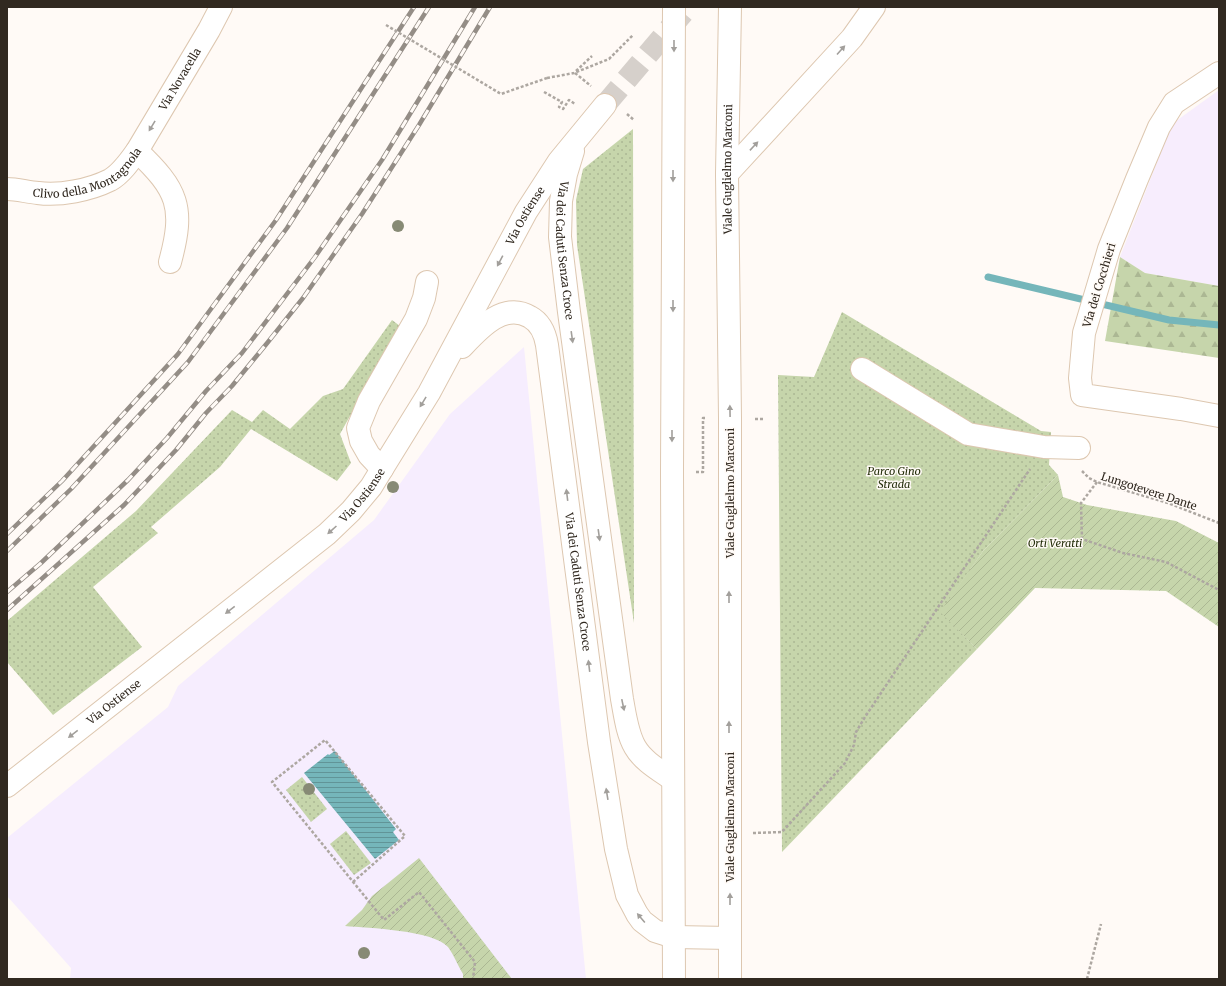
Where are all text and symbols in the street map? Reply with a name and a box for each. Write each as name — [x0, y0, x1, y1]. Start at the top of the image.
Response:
one-way arrow — [671, 40, 677, 53]
one-way arrow — [837, 44, 846, 55]
street label: Via Novacella — [155, 45, 204, 114]
street label: Viale Guglielmo Marconi — [720, 103, 735, 235]
one-way arrow — [149, 120, 156, 132]
one-way arrow — [749, 141, 759, 151]
street label: Clivo della Montagnola — [32, 145, 144, 201]
one-way arrow — [670, 170, 677, 182]
street label: Via dei Caduti Senza Croce — [553, 179, 577, 321]
street label: Via Ostiense — [502, 184, 548, 248]
street label: Via dei Cocchieri — [1079, 241, 1119, 330]
one-way arrow — [497, 255, 503, 266]
one-way arrow — [670, 300, 676, 313]
one-way arrow — [569, 331, 575, 343]
one-way arrow — [420, 396, 427, 408]
one-way arrow — [727, 404, 733, 417]
street label: Viale Guglielmo Marconi — [723, 428, 737, 559]
one-way arrow — [669, 430, 675, 443]
park label: Parco Gino Strada — [867, 464, 921, 491]
street label: Via Ostiense — [336, 466, 388, 526]
street label: Lungotevere Dante — [1099, 469, 1199, 513]
one-way arrow — [564, 489, 570, 501]
street label: Via dei Caduti Senza Croce — [562, 511, 594, 652]
one-way arrow — [327, 525, 337, 534]
one-way arrow — [596, 529, 602, 541]
park label: Orti Veratti — [1028, 536, 1082, 550]
one-way arrow — [726, 590, 732, 603]
one-way arrow — [225, 606, 236, 615]
one-way arrow — [586, 660, 592, 672]
street label: Via Ostiense — [83, 676, 144, 728]
one-way arrow — [621, 699, 627, 711]
one-way arrow — [726, 720, 732, 733]
one-way arrow — [67, 730, 78, 738]
street label: Viale Guglielmo Marconi — [723, 752, 737, 883]
one-way arrow — [604, 788, 610, 801]
one-way arrow — [727, 892, 733, 905]
one-way arrow — [636, 913, 645, 924]

